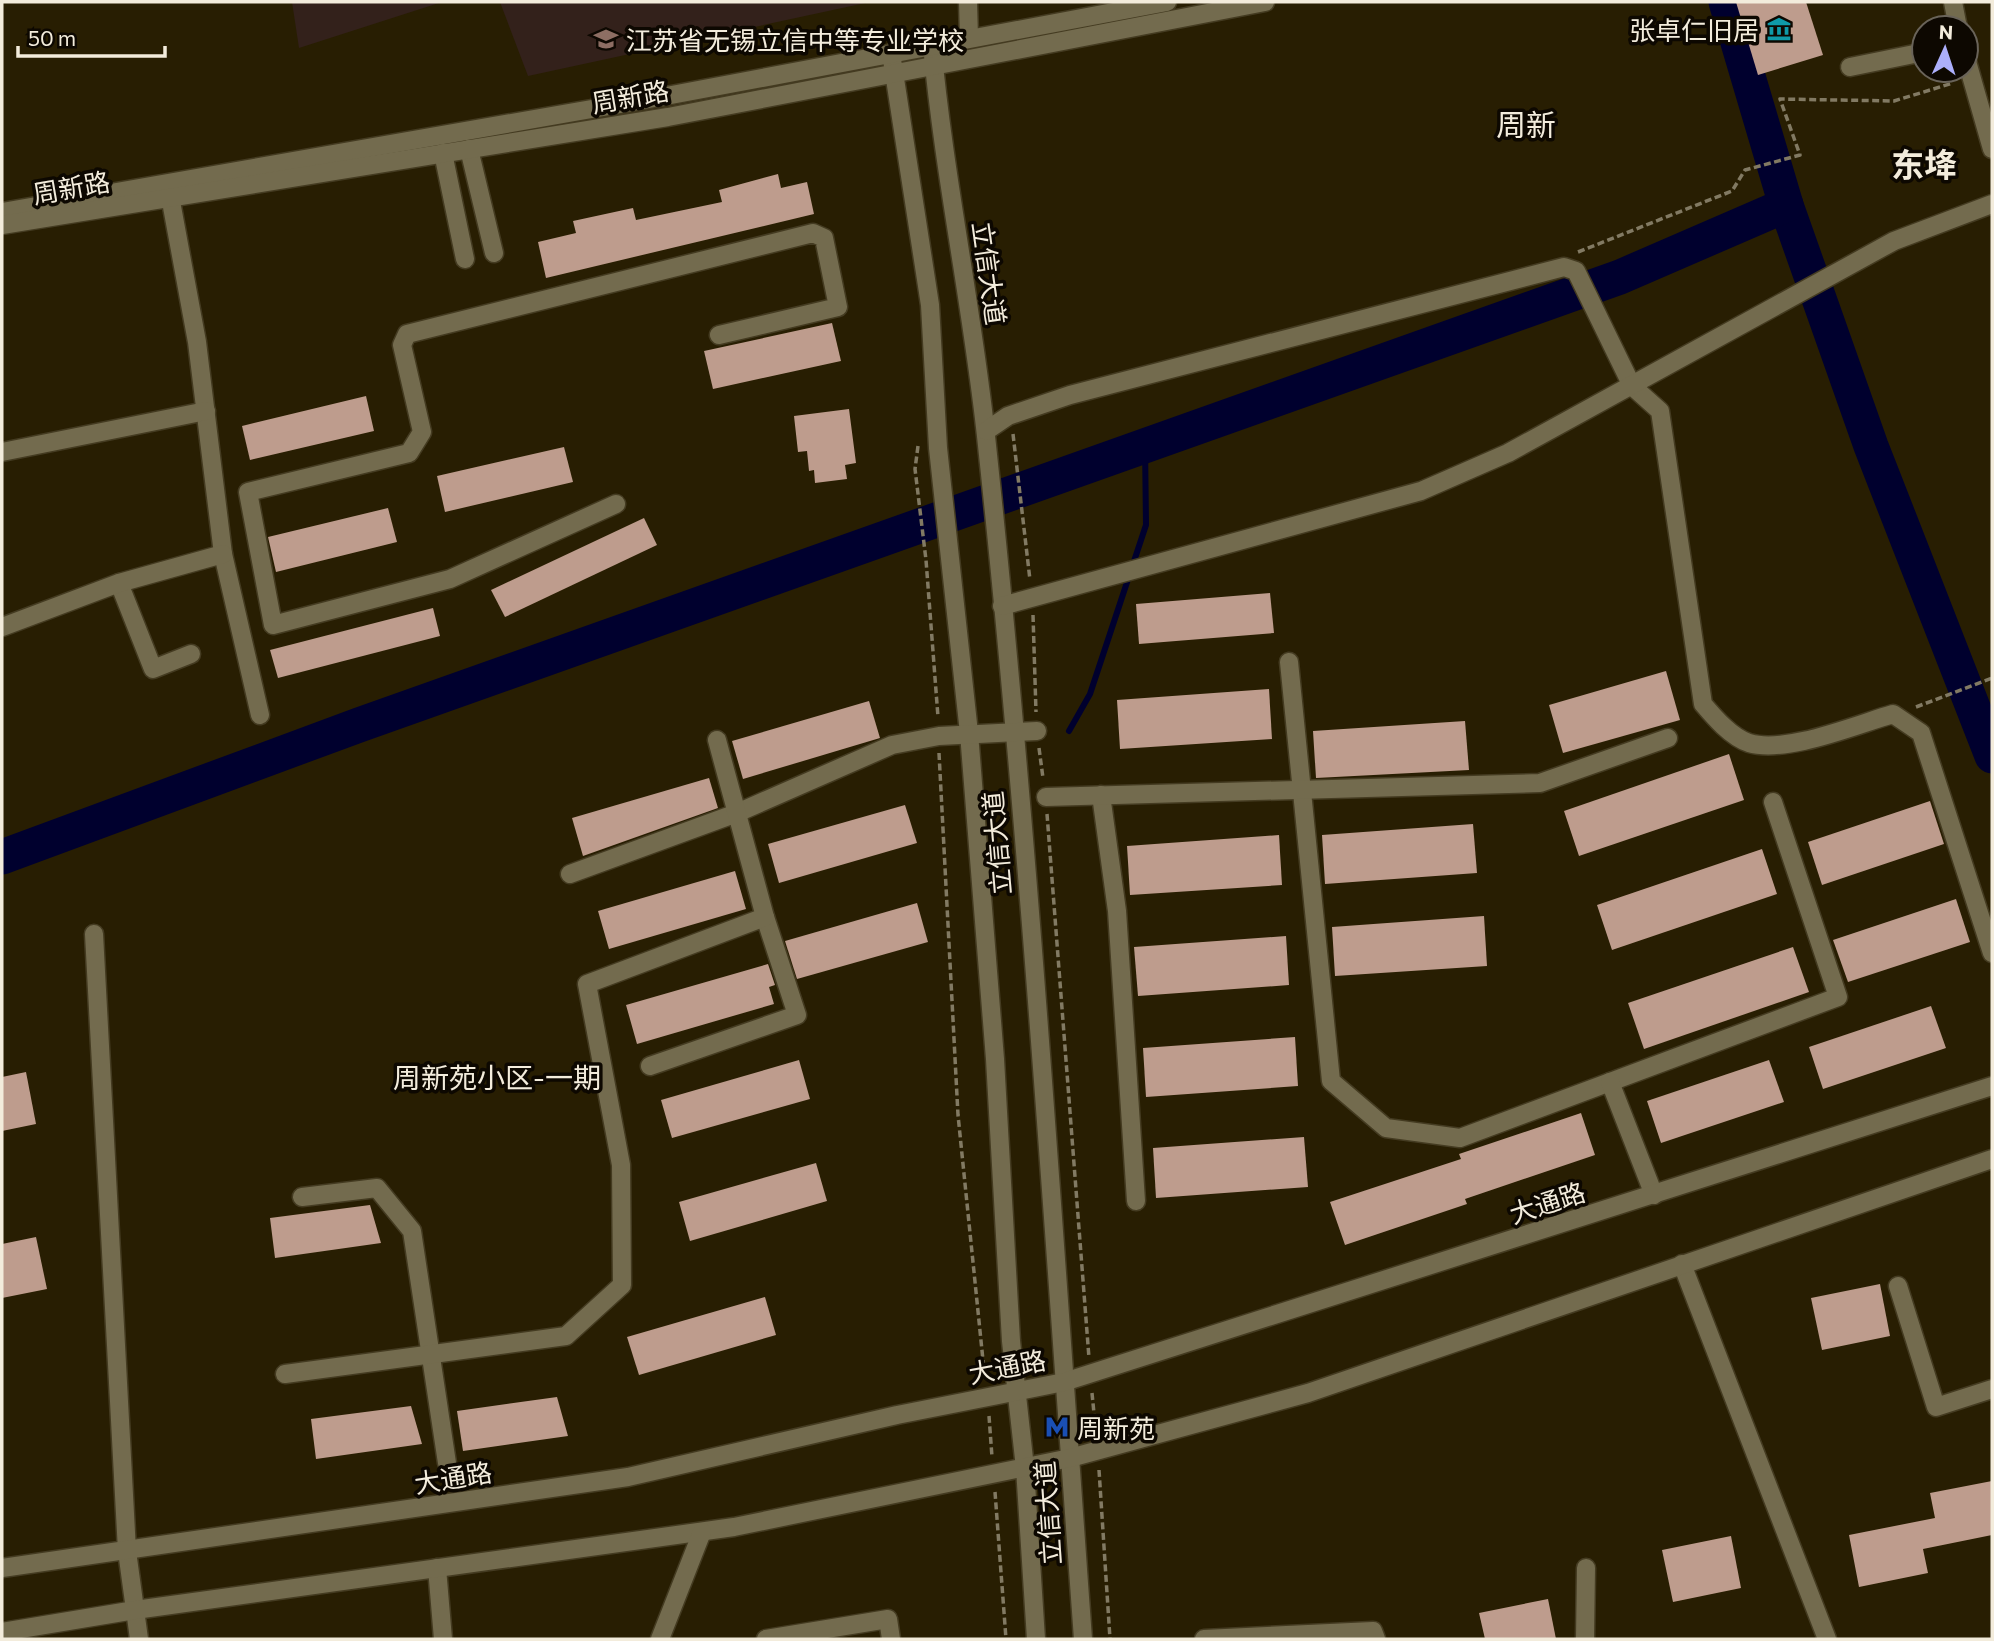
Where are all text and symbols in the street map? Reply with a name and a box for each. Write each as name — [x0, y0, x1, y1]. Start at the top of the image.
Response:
scale bar — [18, 14, 164, 58]
place label: 张卓仁旧居 — [1629, 14, 1759, 45]
north arrow — [1910, 14, 1980, 84]
museum icon: 张卓仁旧居 — [1765, 15, 1793, 43]
text: N — [1938, 20, 1954, 43]
place label: 江苏省无锡立信中等专业学校 — [626, 24, 964, 55]
text: 50 m — [28, 25, 76, 50]
school or university icon: 江苏省无锡立信中等专业学校 — [592, 25, 620, 53]
street label: 周新路 — [589, 74, 671, 118]
district label: 周新 — [1496, 105, 1556, 142]
district label: 东鿍 — [1891, 143, 1957, 184]
street label: 周新路 — [30, 165, 112, 209]
street label: 立信大道 — [967, 219, 1013, 327]
street label: 立信大道 — [976, 790, 1016, 896]
district label: 周新苑小区-一期 — [393, 1060, 601, 1094]
street label: 大通路 — [1505, 1175, 1589, 1229]
street label: 大通路 — [966, 1343, 1048, 1389]
place label: 周新苑 — [1077, 1412, 1155, 1443]
metro station icon: 周新苑 — [1043, 1413, 1071, 1441]
street label: 大通路 — [412, 1456, 494, 1498]
street label: 立信大道 — [1028, 1460, 1066, 1566]

